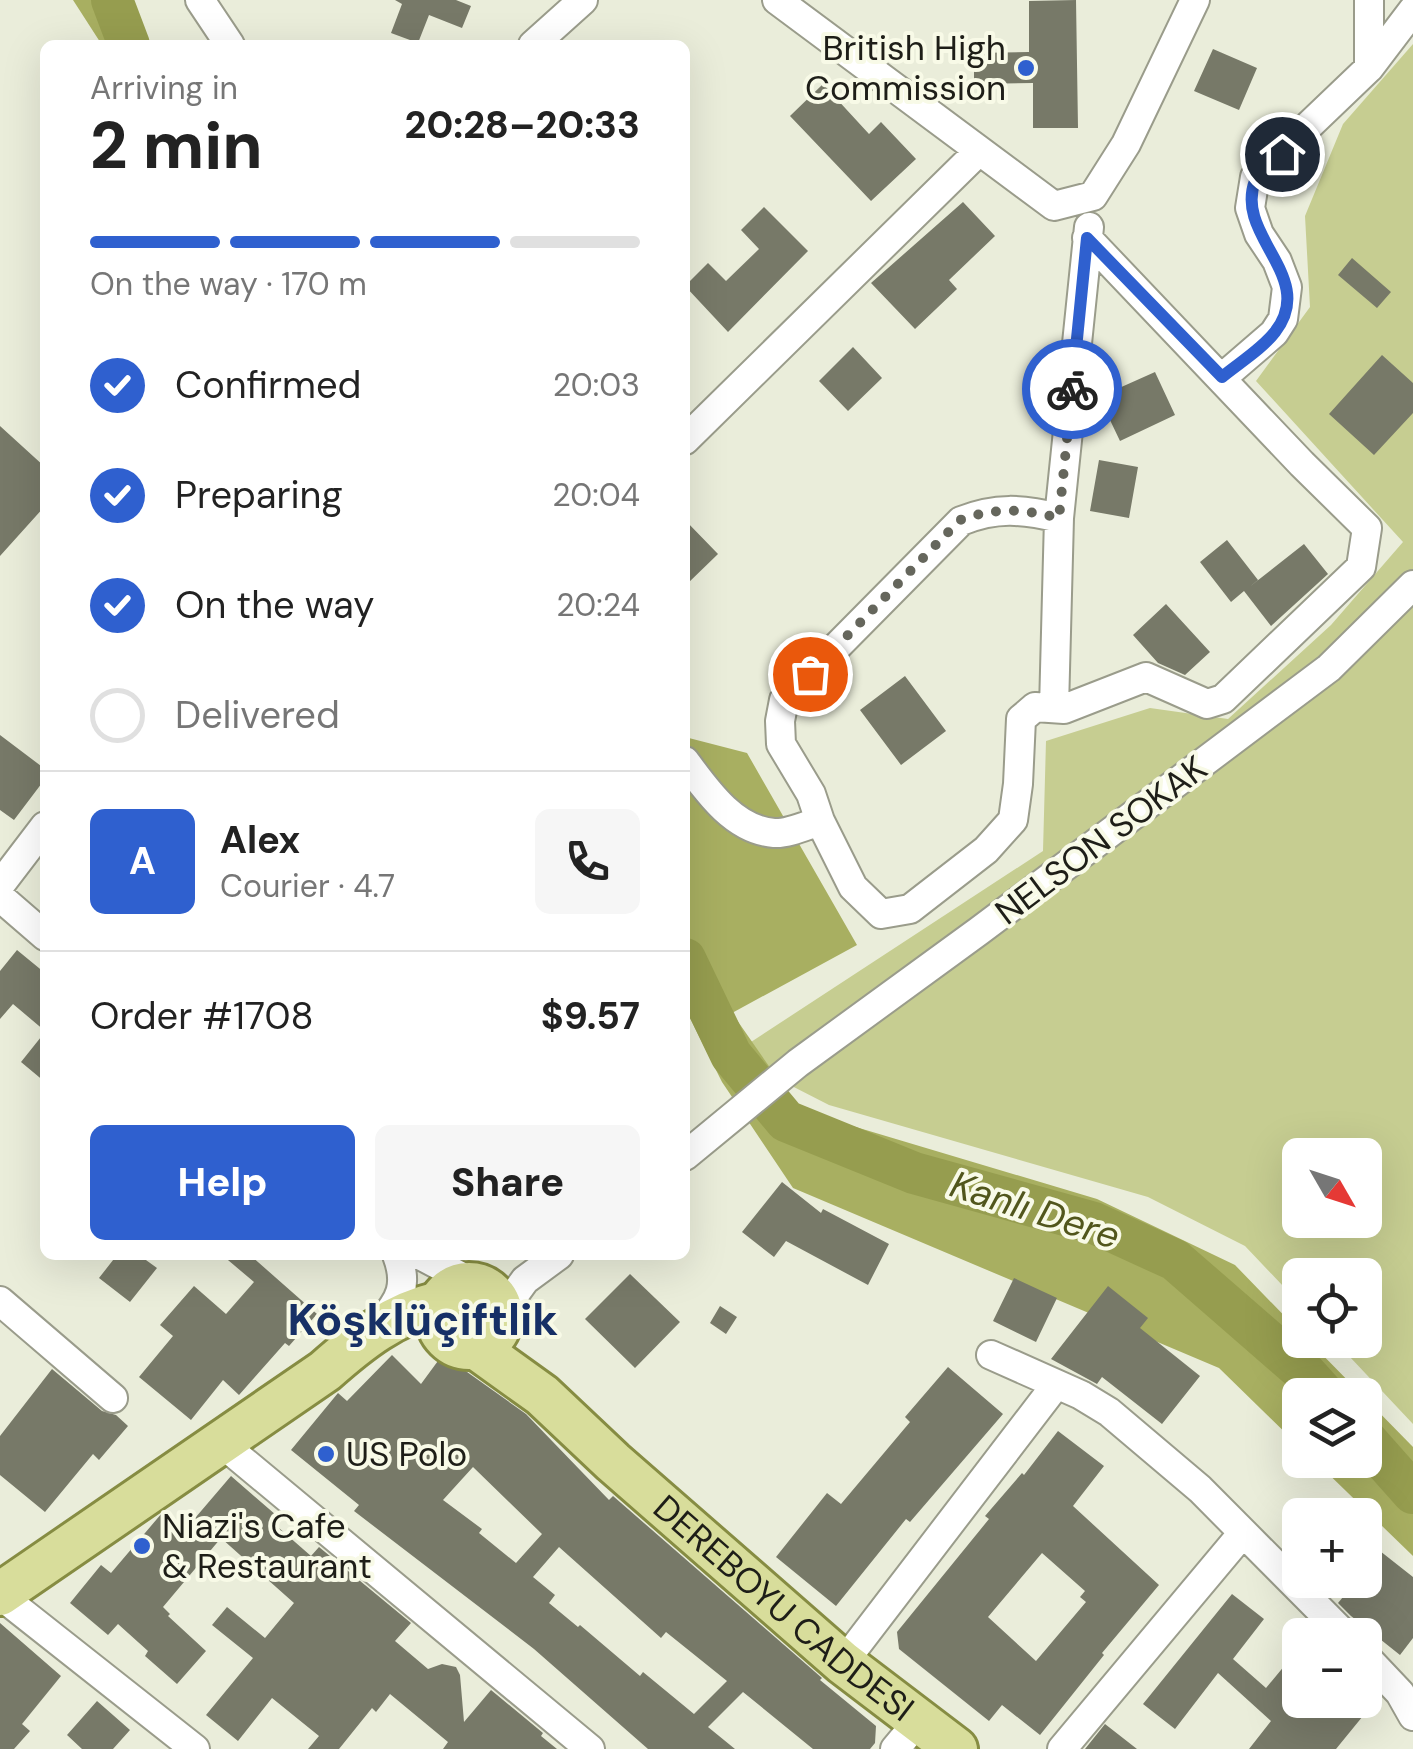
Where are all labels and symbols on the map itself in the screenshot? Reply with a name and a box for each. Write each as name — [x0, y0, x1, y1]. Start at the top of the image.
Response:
place label: British High Commission — [805, 25, 1006, 111]
marker: British High Commission — [1015, 57, 1037, 79]
pin — [1240, 112, 1325, 197]
courier — [1022, 339, 1122, 439]
pin — [768, 632, 853, 717]
street label: NELSON SOKAK — [986, 745, 1216, 935]
north arrow — [1282, 1138, 1382, 1238]
water label: Kanlı Dere — [944, 1159, 1126, 1261]
district label: Köşklüçiftlik — [288, 1290, 558, 1349]
place label: US Polo — [346, 1431, 467, 1477]
marker: US Polo — [315, 1443, 337, 1465]
street label: DEREBOYU CADDESI — [644, 1485, 923, 1732]
place label: Niazi's Cafe & Restaurant — [162, 1503, 372, 1589]
marker: Niazi's Cafe & Restaurant — [131, 1535, 153, 1557]

